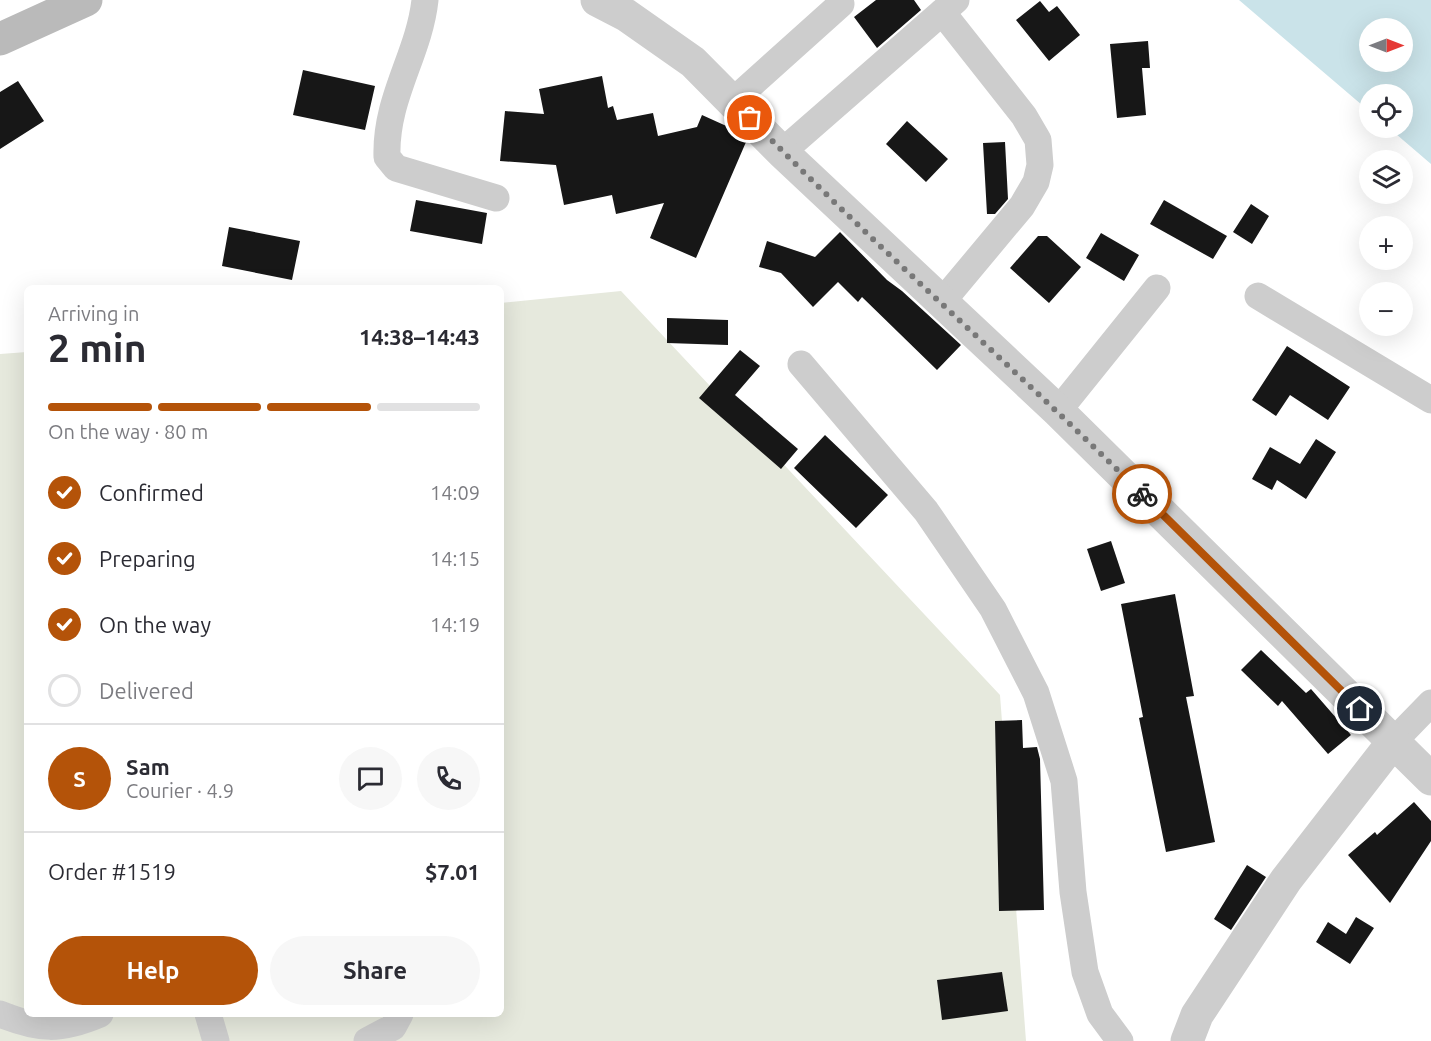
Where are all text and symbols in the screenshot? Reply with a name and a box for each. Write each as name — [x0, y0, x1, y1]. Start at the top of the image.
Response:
north arrow — [1359, 18, 1413, 72]
map controls — [1359, 18, 1413, 336]
button: locate — [1359, 84, 1413, 138]
pin — [724, 92, 775, 143]
icon: bag — [733, 101, 766, 134]
button: layers — [1359, 150, 1413, 204]
button: + — [1359, 216, 1413, 270]
button: − — [1359, 282, 1413, 336]
text: Arriving in — [48, 302, 139, 325]
text: 14:38–14:43 — [359, 324, 480, 349]
text: 2 min — [48, 326, 147, 369]
text: On the way · 80 m — [48, 420, 208, 443]
courier — [1112, 464, 1172, 524]
icon: check — [48, 476, 81, 509]
icon: bike — [1126, 478, 1159, 511]
text: Confirmed — [99, 480, 204, 505]
text: 14:09 — [430, 481, 480, 504]
icon: check — [48, 542, 81, 575]
text: Preparing — [99, 546, 196, 571]
text: 14:15 — [430, 547, 480, 570]
icon: check — [48, 608, 81, 641]
text: On the way — [99, 612, 211, 637]
text: 14:19 — [430, 613, 480, 636]
text: Delivered — [99, 678, 194, 703]
pin — [1334, 683, 1385, 734]
icon: home — [1343, 692, 1376, 725]
button: chat — [339, 747, 402, 810]
button: phone — [417, 747, 480, 810]
text: Sam — [126, 754, 170, 779]
text: S — [73, 766, 86, 791]
text: Courier · 4.9 — [126, 779, 234, 802]
text: Order #1519 — [48, 859, 176, 884]
text: $7.01 — [425, 859, 480, 884]
button: Help — [48, 936, 258, 1005]
button: Share — [270, 936, 480, 1005]

